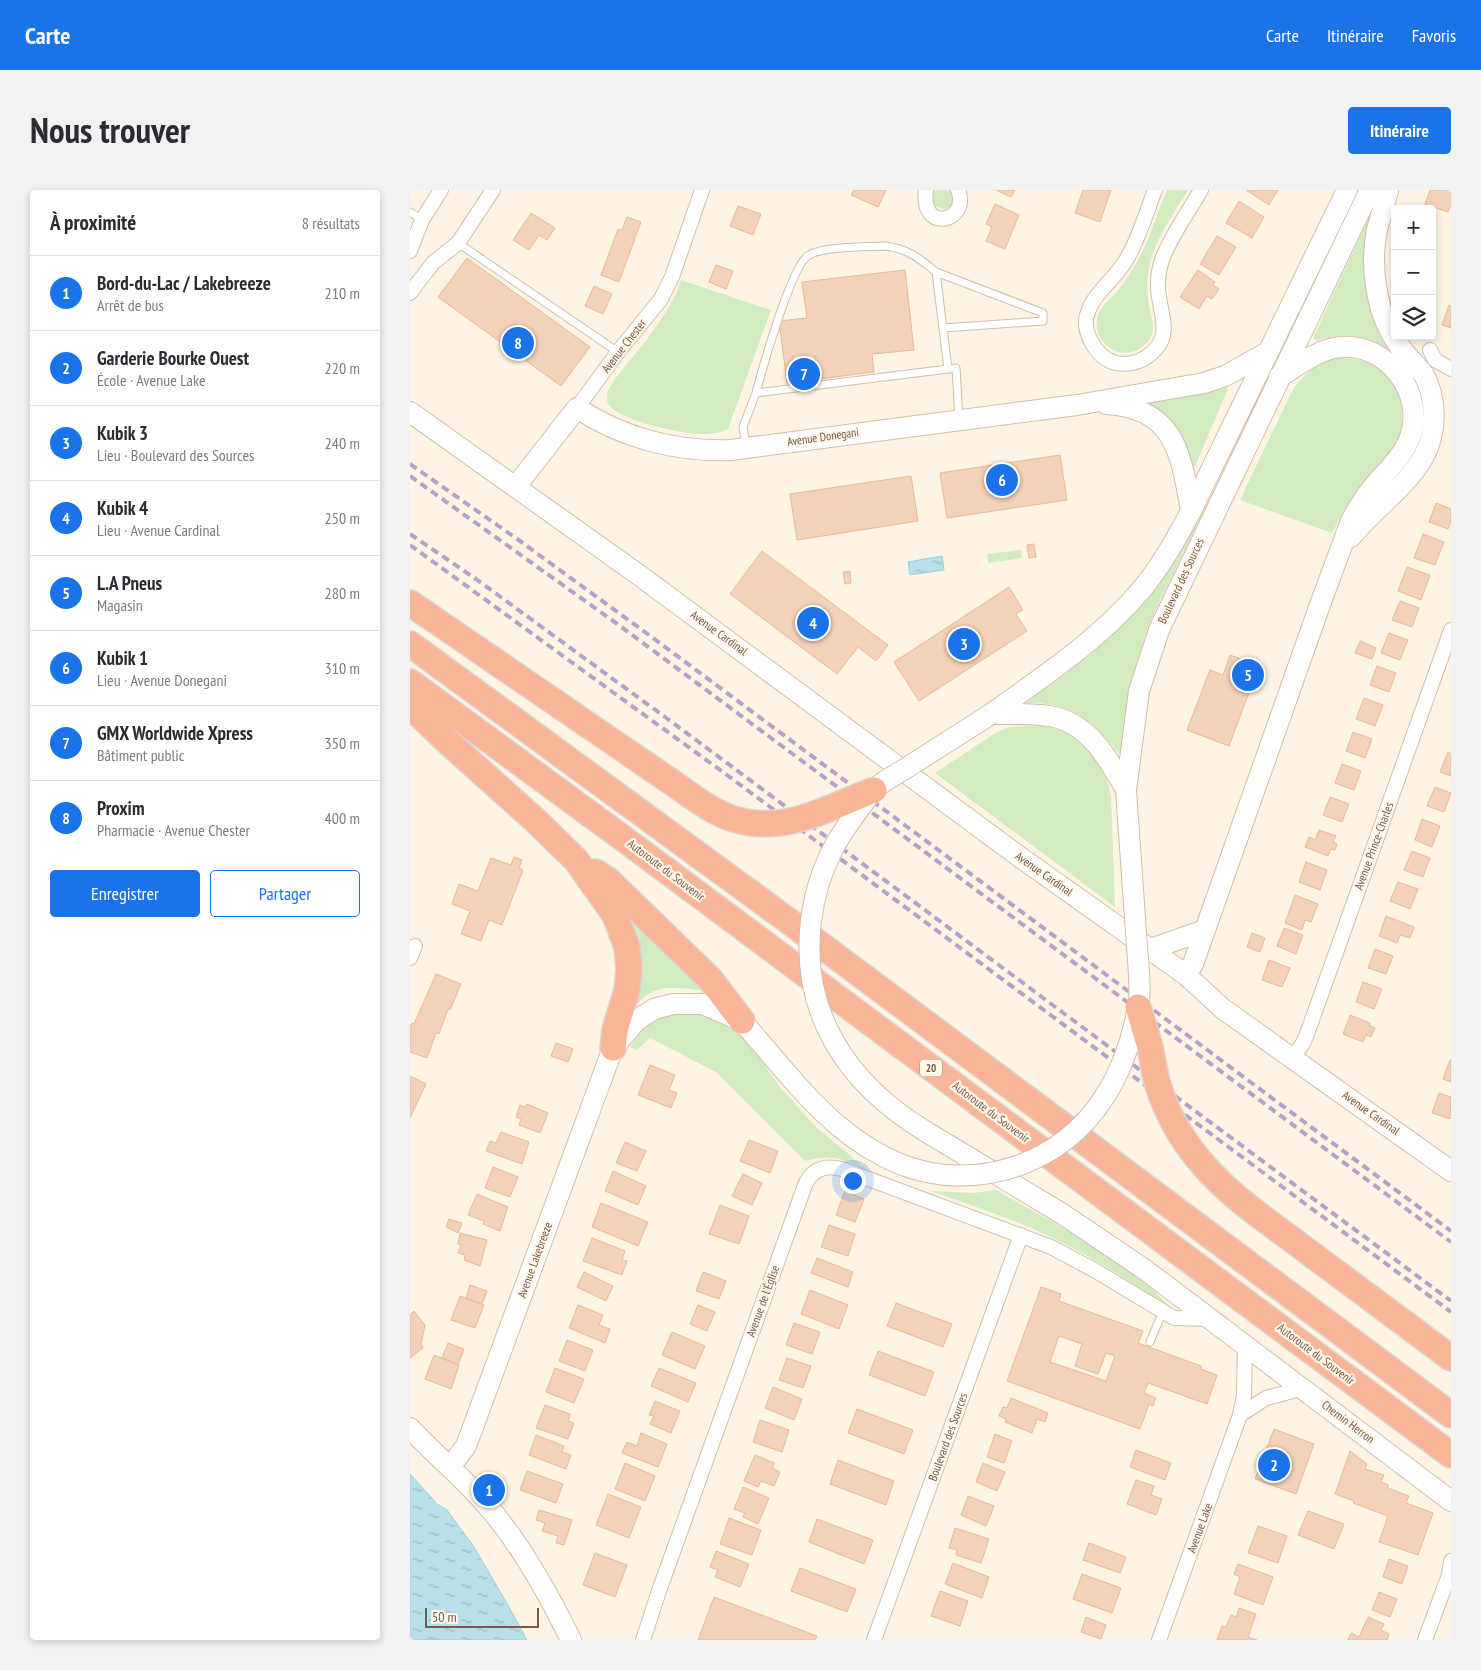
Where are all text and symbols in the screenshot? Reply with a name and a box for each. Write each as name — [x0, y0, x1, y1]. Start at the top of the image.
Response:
text: Carte — [25, 20, 71, 51]
text: Carte — [1266, 24, 1299, 47]
text: Itinéraire — [1327, 24, 1384, 47]
text: Favoris — [1412, 24, 1456, 47]
text: Nous trouver — [30, 107, 190, 153]
button: Itinéraire — [1348, 107, 1451, 154]
map controls — [1391, 205, 1436, 340]
button: + — [1391, 205, 1436, 250]
text: À proximité — [50, 209, 136, 236]
text: 8 résultats — [302, 213, 360, 233]
button: − — [1391, 250, 1436, 295]
text: Bord-du-Lac / Lakebreeze — [97, 271, 271, 295]
text: 1 — [62, 283, 70, 303]
text: 210 m — [325, 283, 360, 303]
text: Arrêt de bus — [97, 295, 164, 315]
button: layers — [1391, 295, 1436, 340]
street label: Avenue Chester — [598, 315, 650, 376]
pin: 8 — [502, 324, 534, 362]
text: Garderie Bourke Ouest — [97, 346, 249, 370]
pin: 7 — [788, 355, 820, 393]
text: 2 — [62, 358, 70, 378]
text: 220 m — [325, 358, 360, 378]
text: École · Avenue Lake — [97, 370, 206, 390]
text: Kubik 3 — [97, 421, 148, 445]
street label: Avenue Donegani — [786, 424, 860, 449]
text: 3 — [62, 433, 70, 453]
text: 240 m — [325, 433, 360, 453]
text: Lieu · Boulevard des Sources — [97, 445, 255, 465]
pin: 6 — [986, 461, 1018, 499]
text: Kubik 4 — [97, 496, 148, 520]
text: 4 — [62, 508, 70, 528]
text: 250 m — [325, 508, 360, 528]
text: Lieu · Avenue Cardinal — [97, 520, 220, 540]
street label: Boulevard des Sources — [1154, 536, 1207, 626]
text: L.A Pneus — [97, 571, 162, 595]
text: 5 — [62, 583, 70, 603]
text: 280 m — [325, 583, 360, 603]
text: Magasin — [97, 595, 143, 615]
pin: 4 — [797, 604, 829, 642]
street label: Avenue Cardinal — [688, 607, 751, 658]
pin: 3 — [948, 625, 980, 663]
text: Kubik 1 — [97, 646, 148, 670]
pin: 5 — [1232, 656, 1264, 694]
text: 6 — [62, 658, 70, 678]
text: 310 m — [325, 658, 360, 678]
text: Lieu · Avenue Donegani — [97, 670, 227, 690]
text: GMX Worldwide Xpress — [97, 721, 253, 745]
text: 7 — [62, 733, 70, 753]
text: 350 m — [325, 733, 360, 753]
text: Bâtiment public — [97, 745, 184, 765]
text: Proxim — [97, 796, 144, 820]
street label: Avenue Prince-Charles — [1351, 800, 1396, 892]
text: 8 — [62, 808, 70, 828]
text: 400 m — [325, 808, 360, 828]
text: Pharmacie · Avenue Chester — [97, 820, 250, 840]
street label: Autoroute du Souvenir — [625, 836, 708, 904]
street label: Avenue Cardinal — [1013, 848, 1076, 899]
button: Enregistrer — [50, 870, 200, 917]
button: Partager — [210, 870, 360, 917]
road number: 20 — [920, 1060, 942, 1076]
street label: Autoroute du Souvenir — [950, 1078, 1033, 1146]
street label: Avenue Cardinal — [1340, 1087, 1403, 1138]
your location — [840, 1168, 866, 1194]
street label: Avenue Lakebreeze — [514, 1220, 555, 1300]
street label: Avenue de l'Église — [743, 1263, 782, 1339]
street label: Autoroute du Souvenir — [1275, 1320, 1358, 1388]
street label: Boulevard des Sources — [925, 1391, 970, 1483]
street label: Chemin Herron — [1319, 1397, 1378, 1446]
pin: 2 — [1258, 1446, 1290, 1484]
pin: 1 — [473, 1471, 505, 1509]
street label: Avenue Lake — [1184, 1501, 1215, 1555]
scale bar — [425, 1605, 539, 1628]
text: 50 m — [432, 1608, 457, 1626]

